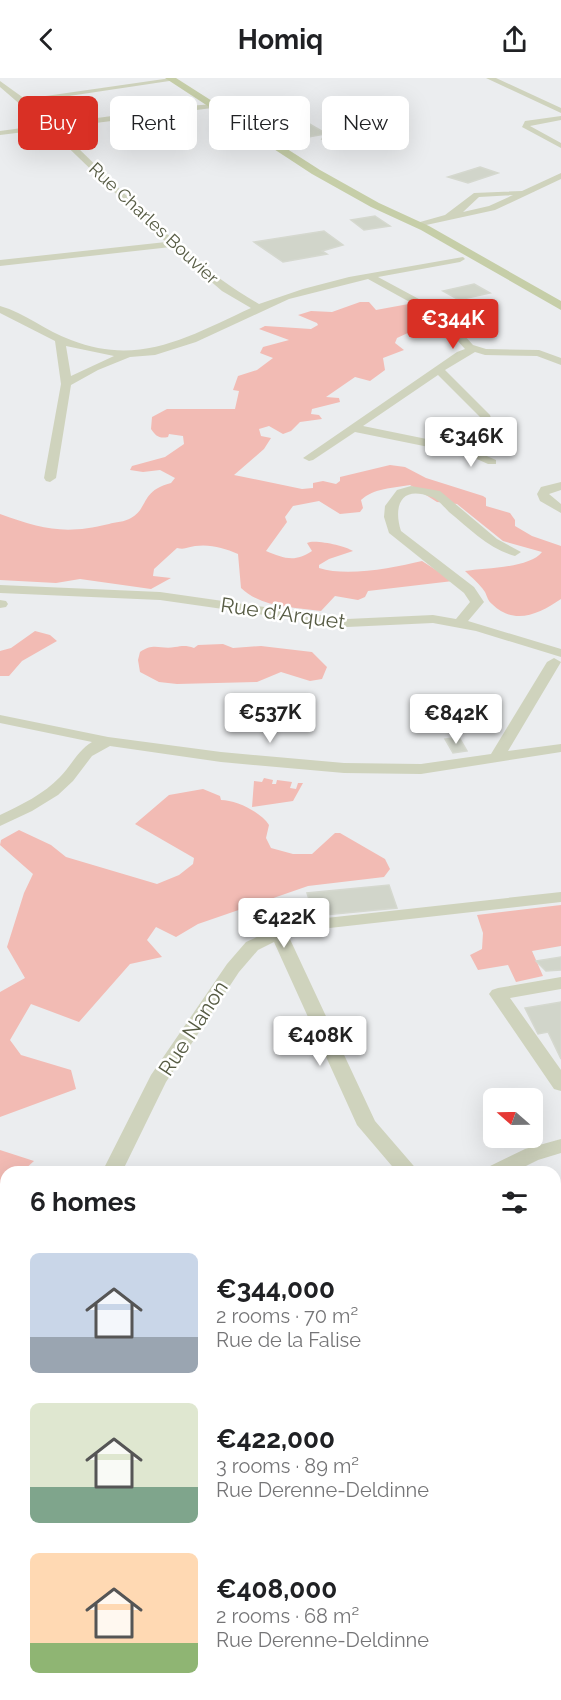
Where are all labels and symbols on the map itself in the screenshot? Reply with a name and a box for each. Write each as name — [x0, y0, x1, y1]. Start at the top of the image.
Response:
street label: Rue Charles Bouvier — [85, 158, 223, 289]
pin: €344K — [411, 299, 495, 350]
pin: €346K — [429, 417, 513, 468]
street label: Rue d'Arquet — [219, 592, 347, 634]
pin: €537K — [228, 693, 312, 744]
pin: €842K — [414, 694, 498, 745]
pin: €422K — [242, 898, 326, 949]
street label: Rue Nanon — [153, 976, 233, 1080]
pin: €408K — [278, 1016, 362, 1067]
north arrow — [483, 1088, 543, 1148]

